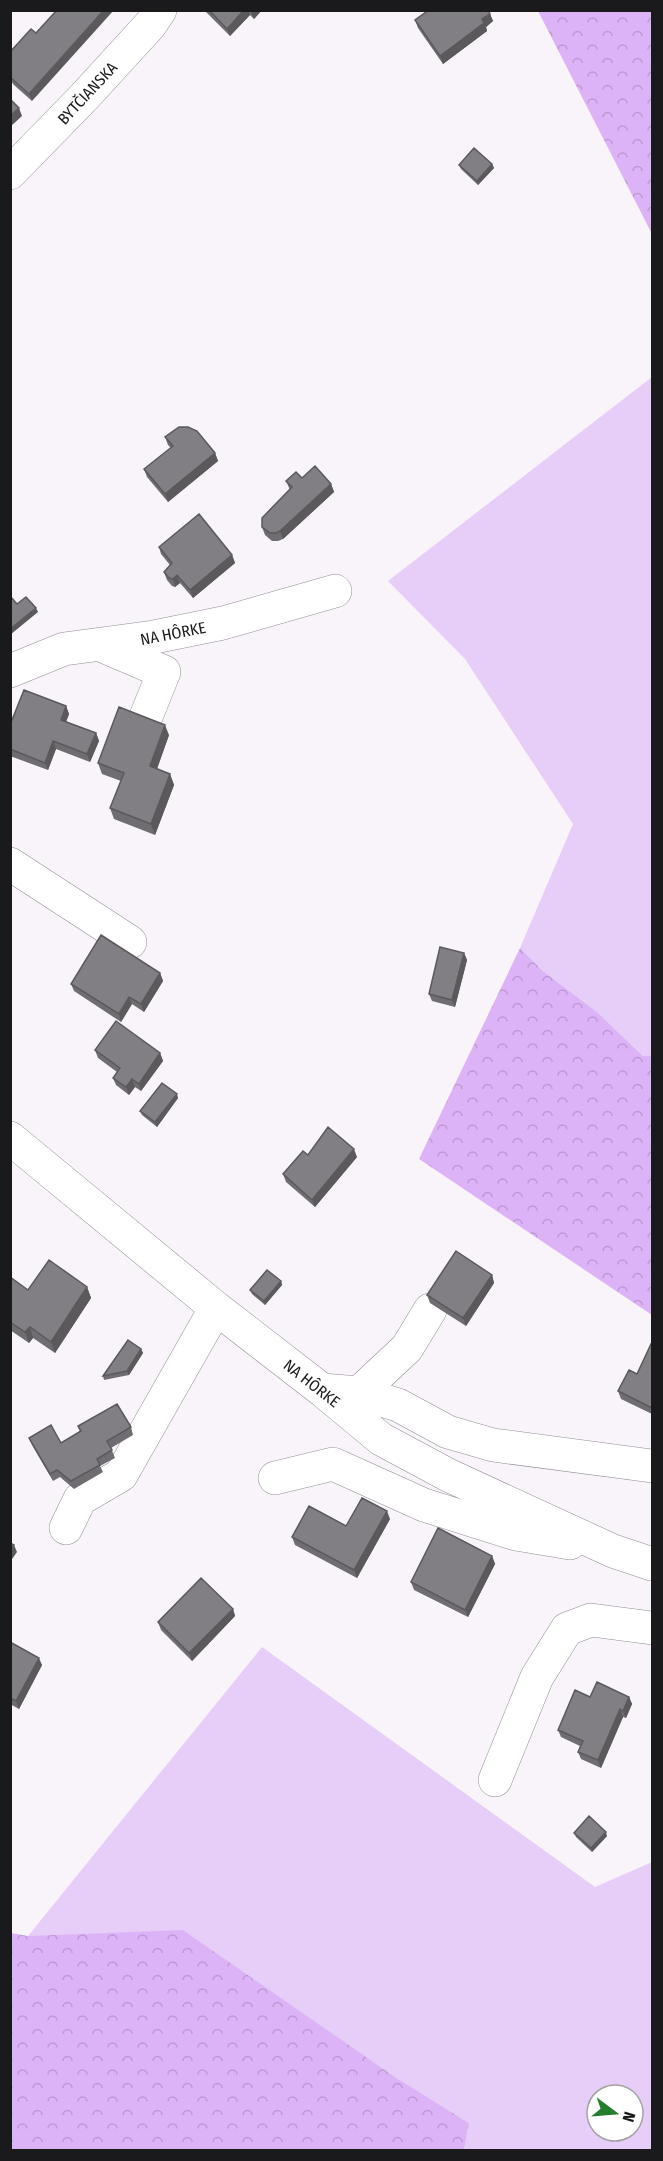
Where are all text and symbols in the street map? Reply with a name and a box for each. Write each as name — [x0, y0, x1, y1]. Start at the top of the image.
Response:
street label: BYTČIANSKA — [53, 57, 121, 129]
street label: NA HÔRKE — [139, 617, 207, 649]
street label: NA HÔRKE — [280, 1355, 344, 1411]
north arrow — [585, 2083, 645, 2143]
text: N — [618, 2110, 639, 2124]

